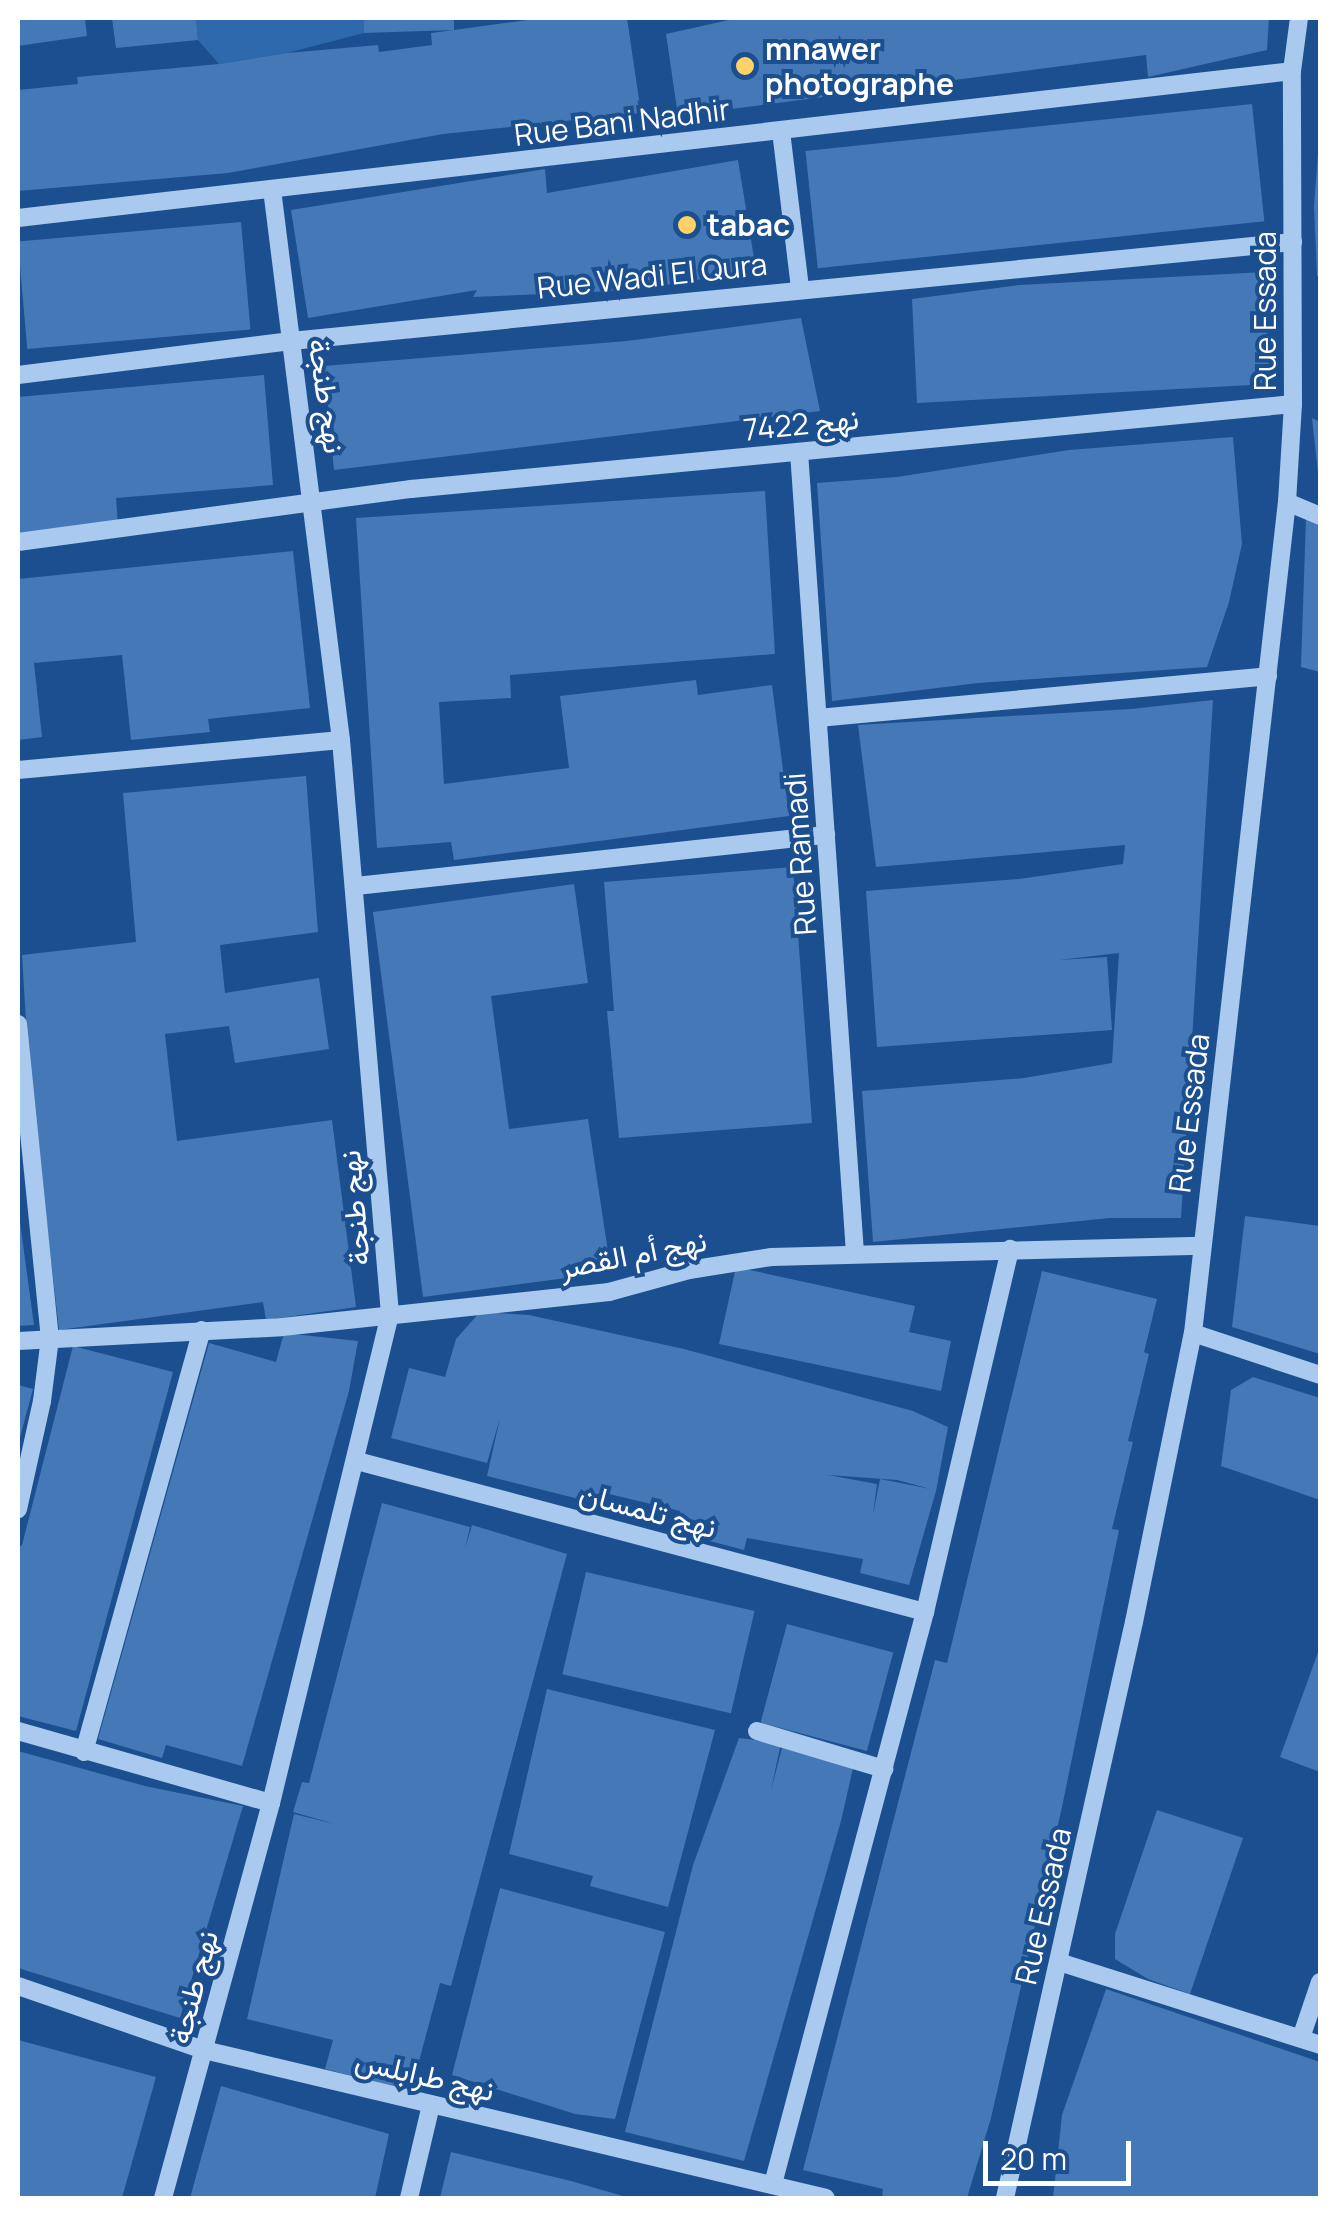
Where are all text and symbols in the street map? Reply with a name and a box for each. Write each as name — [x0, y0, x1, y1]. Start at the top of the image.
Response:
place label: mnawer photographe — [765, 31, 954, 102]
marker: mnawer photographe — [734, 55, 756, 77]
street label: Rue Bani Nadhir — [512, 91, 732, 153]
place label: tabac — [707, 207, 790, 243]
marker: tabac — [676, 214, 698, 236]
street label: Rue Essada — [1247, 231, 1283, 391]
street label: Rue Wadi El Qura — [535, 246, 769, 306]
street label: نهج طنجة — [301, 336, 353, 456]
street label: نهج 7422 — [741, 400, 861, 448]
street label: Rue Ramadi — [776, 772, 824, 936]
street label: Rue Essada — [1161, 1031, 1217, 1195]
street label: نهج طنجة — [331, 1149, 377, 1267]
street label: نهج أم القصر — [557, 1222, 709, 1286]
street label: نهج تلمسان — [576, 1474, 720, 1546]
street label: Rue Essada — [1007, 1824, 1079, 1988]
street label: نهج طنجة — [161, 1926, 225, 2048]
street label: نهج طرابلس — [352, 2042, 498, 2108]
scale bar — [988, 2121, 1136, 2183]
text: 20 m — [1000, 2138, 1067, 2179]

